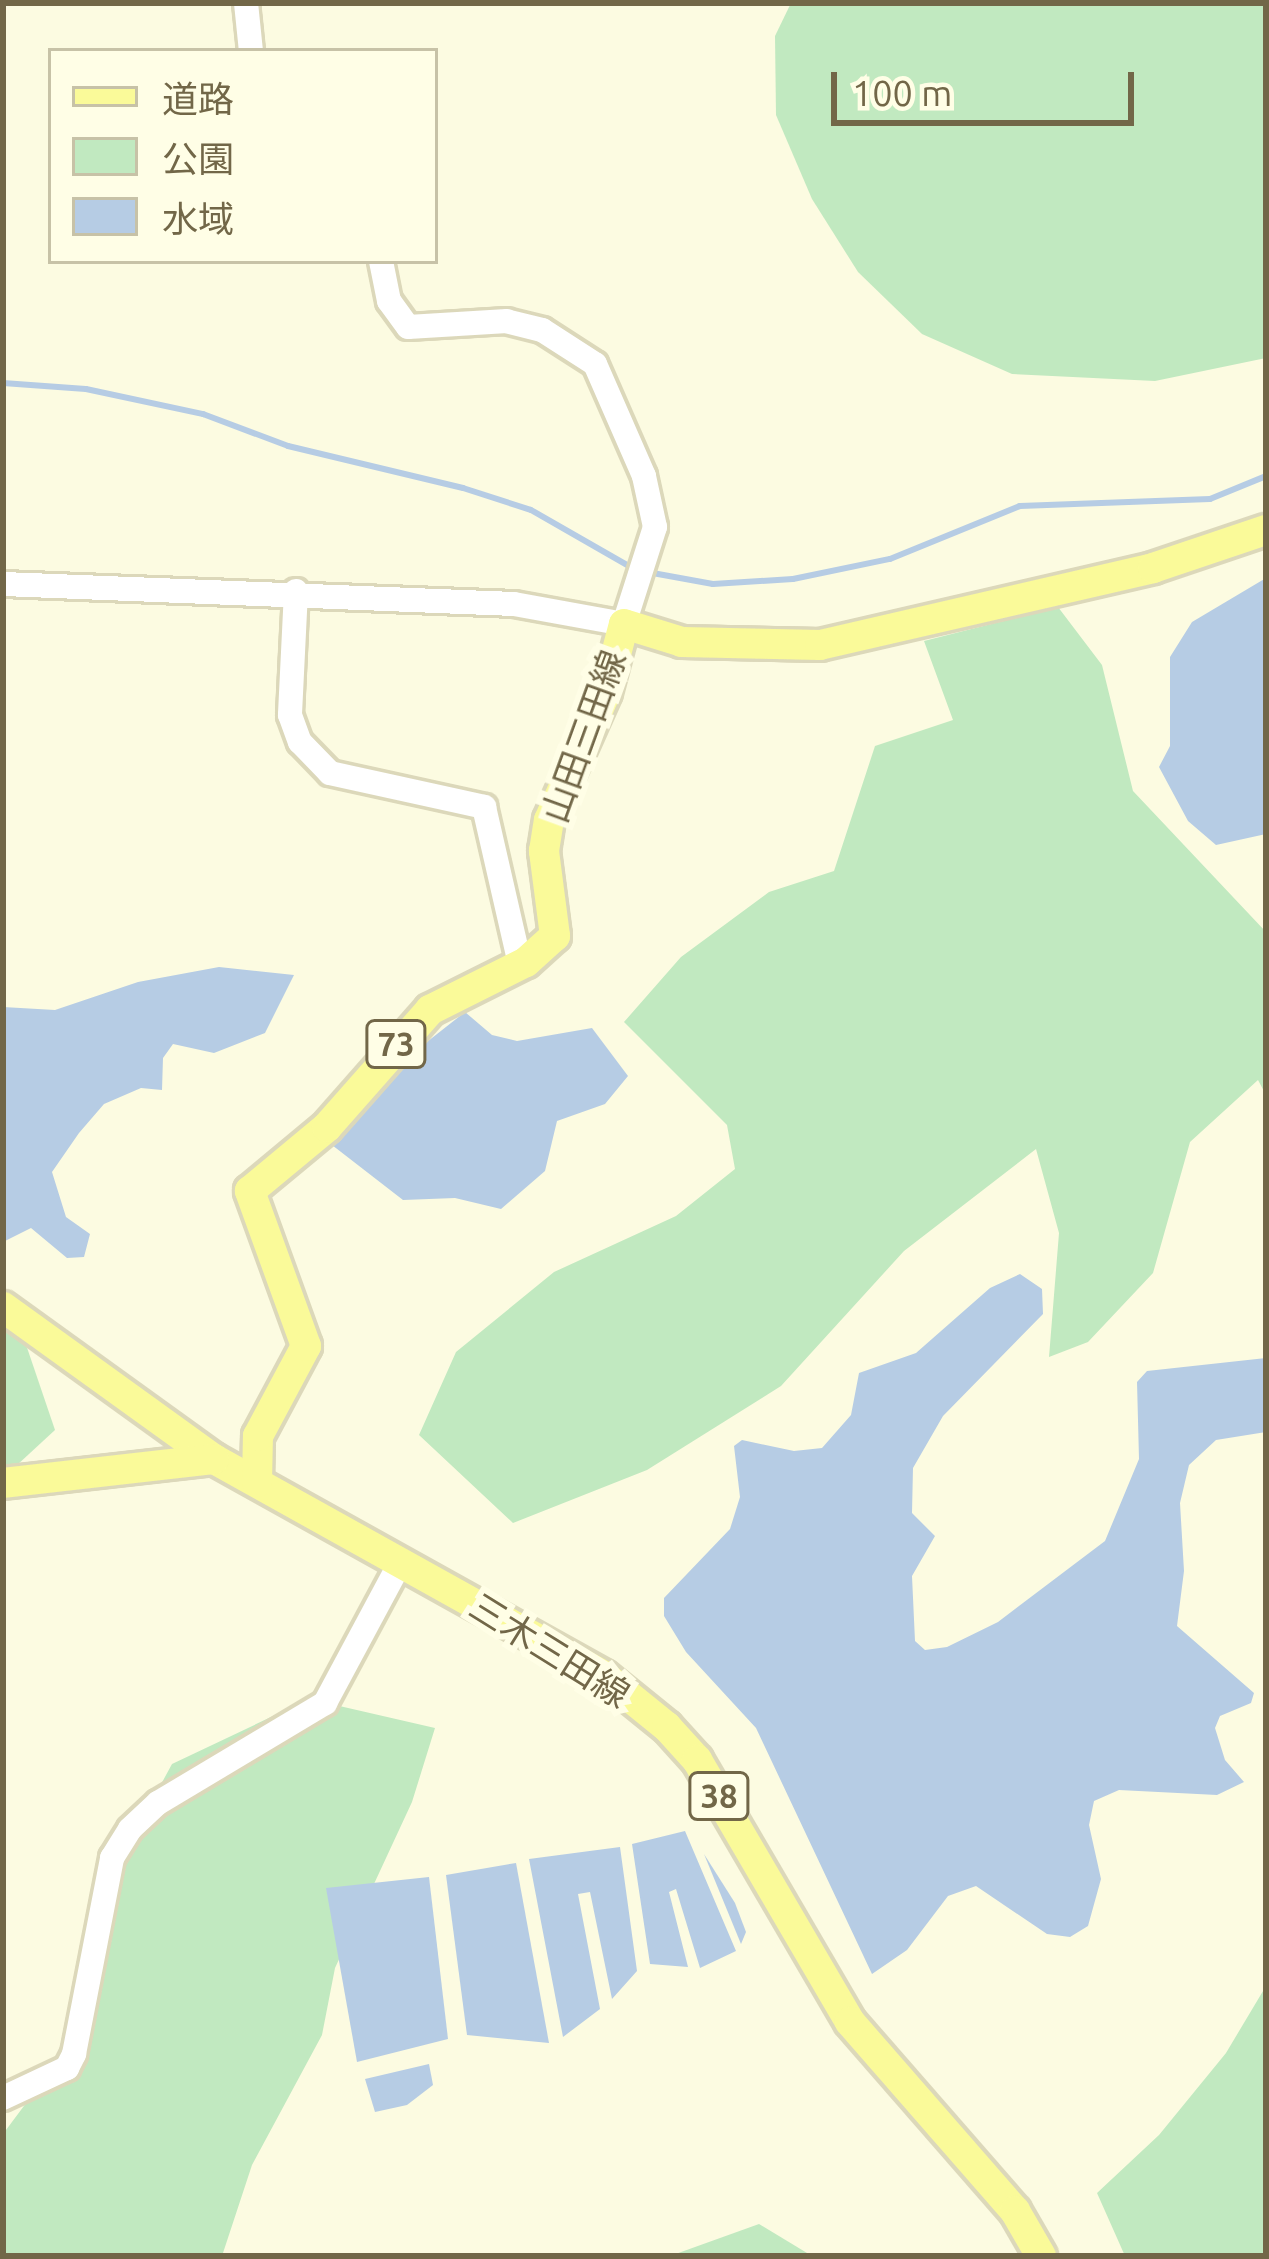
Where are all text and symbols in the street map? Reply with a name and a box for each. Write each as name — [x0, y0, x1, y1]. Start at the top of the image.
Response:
legend — [48, 48, 438, 264]
scale bar — [837, 48, 1140, 122]
text: 100 m — [852, 72, 952, 113]
text: 道路 — [162, 78, 234, 119]
text: 公園 — [162, 138, 234, 179]
text: 水域 — [162, 198, 234, 239]
street label: 山田三田線 — [532, 644, 634, 828]
road number: 73 — [363, 1017, 429, 1071]
street label: 三木三田線 — [462, 1584, 638, 1716]
road number: 38 — [686, 1769, 752, 1823]

